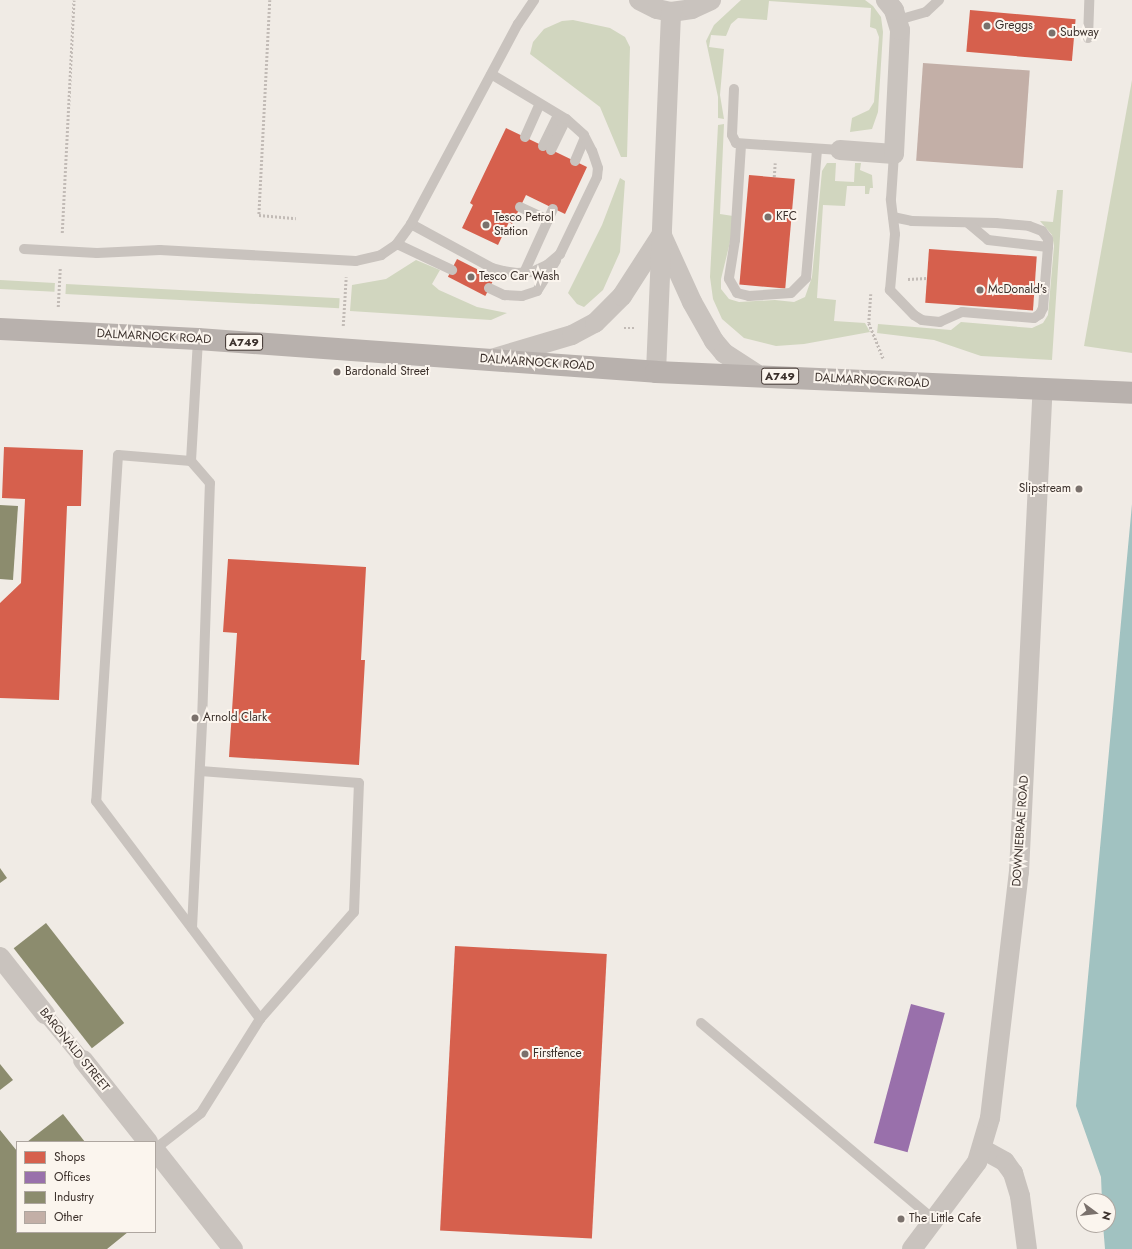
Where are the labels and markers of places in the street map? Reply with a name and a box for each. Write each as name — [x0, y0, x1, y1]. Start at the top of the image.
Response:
place label: Greggs — [995, 19, 1033, 33]
marker: Greggs — [982, 21, 992, 31]
place label: Subway — [1060, 26, 1099, 40]
marker: Subway — [1047, 28, 1057, 38]
place label: KFC — [776, 210, 797, 224]
place label: Tesco Petrol Station — [494, 211, 554, 239]
marker: KFC — [763, 212, 773, 222]
marker: Tesco Petrol Station — [481, 220, 491, 230]
place label: Tesco Car Wash — [479, 270, 560, 284]
marker: Tesco Car Wash — [466, 272, 476, 282]
place label: McDonald's — [988, 283, 1047, 297]
marker: McDonald's — [975, 285, 985, 295]
place label: Bardonald Street — [345, 365, 429, 379]
marker: Bardonald Street — [332, 367, 342, 377]
place label: Slipstream — [1019, 482, 1071, 496]
marker: Slipstream — [1074, 484, 1084, 494]
place label: Arnold Clark — [203, 711, 267, 725]
marker: Arnold Clark — [190, 713, 200, 723]
place label: Firstfence — [533, 1047, 582, 1061]
marker: Firstfence — [520, 1049, 530, 1059]
place label: The Little Cafe — [909, 1212, 981, 1226]
marker: The Little Cafe — [896, 1214, 906, 1224]

